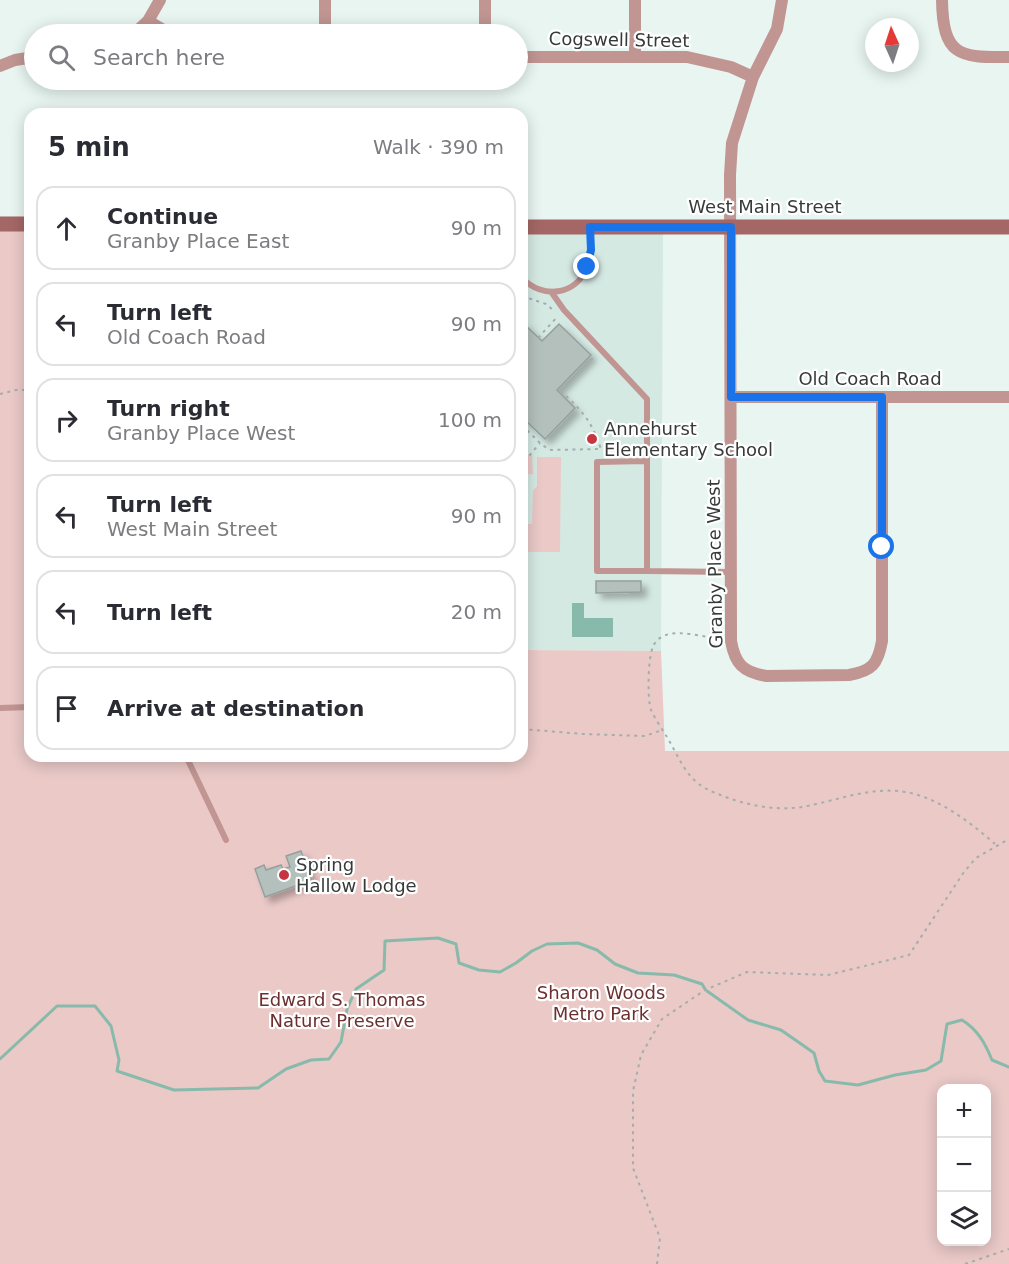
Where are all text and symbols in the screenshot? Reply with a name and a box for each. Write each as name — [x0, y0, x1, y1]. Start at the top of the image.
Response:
north arrow — [865, 18, 919, 72]
search box — [24, 24, 528, 90]
street label: Cogswell Street — [549, 28, 689, 51]
icon: search — [45, 41, 78, 74]
text: Search here — [93, 45, 225, 70]
text: 5 min — [48, 132, 130, 162]
text: Walk · 390 m — [373, 135, 504, 159]
street label: West Main Street — [688, 196, 842, 217]
text: Continue — [107, 204, 218, 229]
icon: ahead — [50, 212, 83, 245]
text: 90 m — [451, 216, 502, 240]
text: Granby Place East — [107, 229, 289, 253]
route end — [573, 253, 599, 279]
text: Turn left — [107, 300, 212, 325]
icon: left — [50, 308, 83, 341]
text: 90 m — [451, 312, 502, 336]
text: Old Coach Road — [107, 325, 266, 349]
street label: Old Coach Road — [798, 368, 942, 389]
text: Turn right — [107, 396, 230, 421]
icon: right — [50, 404, 83, 437]
text: 100 m — [438, 408, 502, 432]
place label: Annehurst Elementary School — [604, 418, 773, 460]
text: Granby Place West — [107, 421, 295, 445]
marker: Annehurst Elementary School — [585, 432, 599, 446]
street label: Granby Place West — [703, 479, 726, 649]
text: Turn left — [107, 492, 212, 517]
icon: left — [50, 500, 83, 533]
text: 90 m — [451, 504, 502, 528]
text: West Main Street — [107, 517, 277, 541]
route start — [868, 533, 894, 559]
icon: left — [50, 596, 83, 629]
text: Turn left — [107, 600, 212, 625]
text: 20 m — [451, 600, 502, 624]
icon: arrive — [50, 692, 83, 725]
text: Arrive at destination — [107, 696, 364, 721]
place label: Spring Hallow Lodge — [296, 854, 417, 896]
marker: Spring Hallow Lodge — [277, 868, 291, 882]
park label: Sharon Woods Metro Park — [537, 982, 665, 1024]
park label: Edward S. Thomas Nature Preserve — [258, 989, 426, 1031]
map controls — [937, 1084, 991, 1246]
button: + — [937, 1084, 991, 1138]
button: − — [937, 1138, 991, 1192]
button: layers — [937, 1192, 991, 1246]

